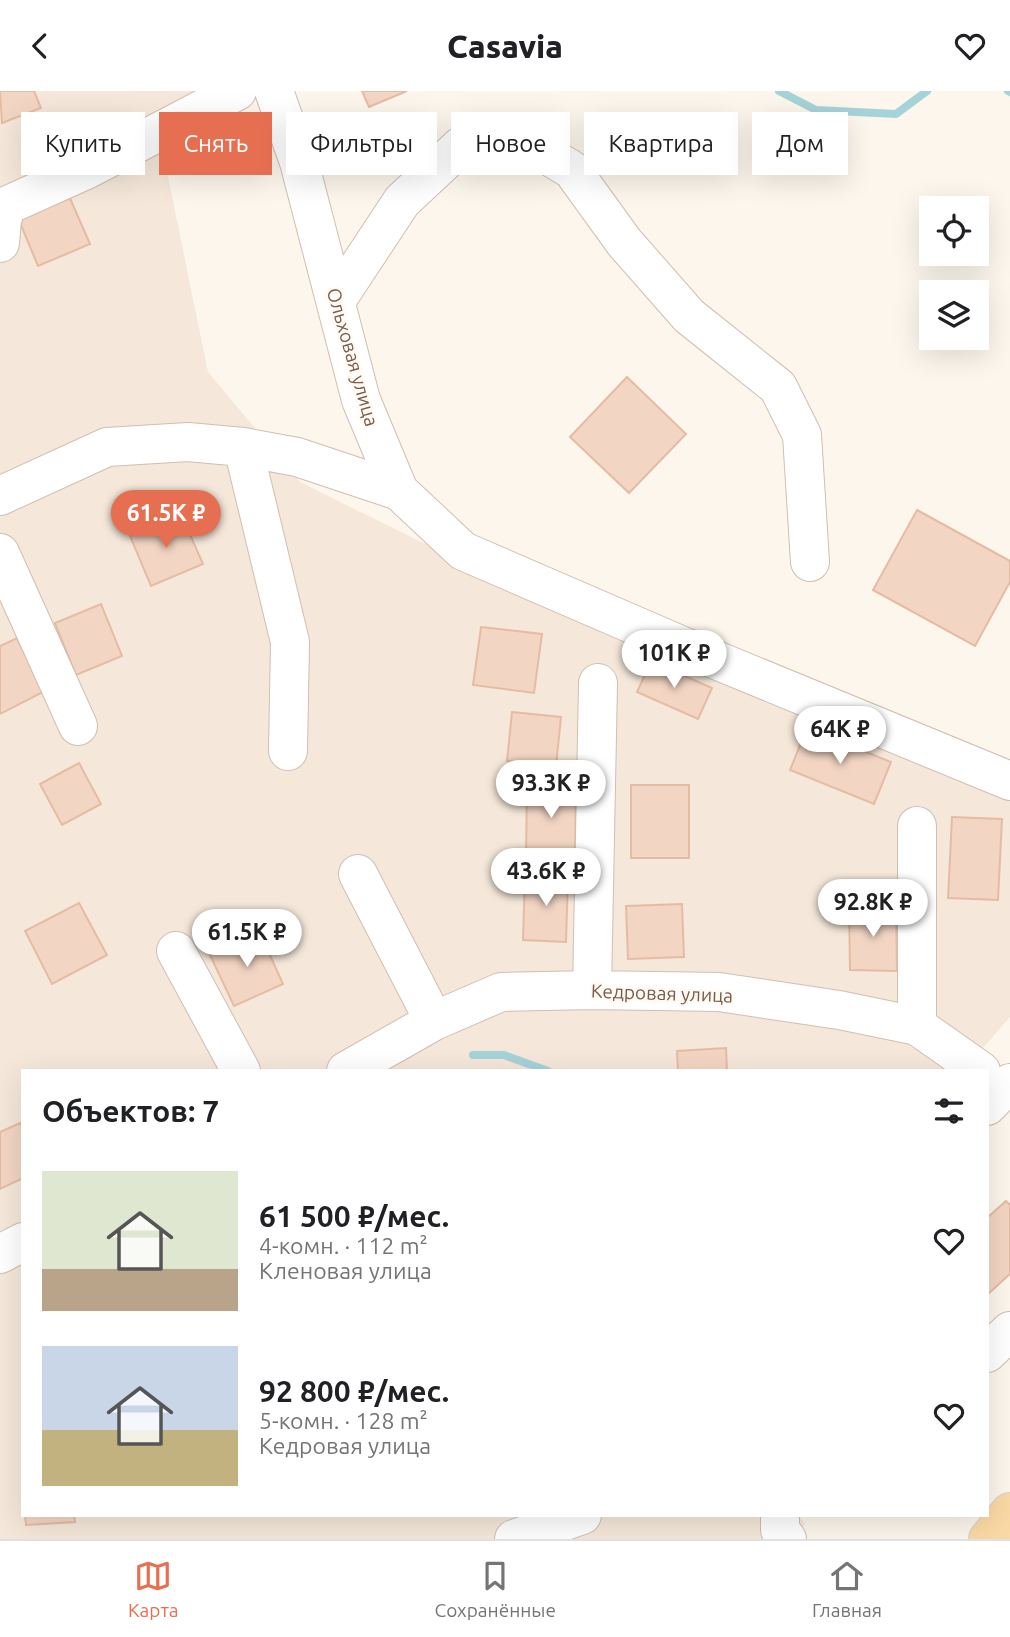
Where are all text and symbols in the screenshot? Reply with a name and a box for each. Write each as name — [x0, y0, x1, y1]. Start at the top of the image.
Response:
icon: back — [21, 27, 59, 65]
icon: heart — [951, 27, 989, 65]
text: Casavia — [447, 28, 563, 64]
chip: Купить — [21, 112, 145, 175]
chip: Снять — [159, 112, 272, 175]
chip: Фильтры — [286, 112, 437, 175]
chip: Новое — [451, 112, 570, 175]
chip: Квартира — [584, 112, 738, 175]
chip: Дом — [752, 112, 848, 175]
map controls — [919, 196, 989, 350]
button: locate — [919, 196, 989, 266]
button: layers — [919, 280, 989, 350]
street label: Ольховая улица — [323, 285, 383, 429]
pin: 61.5K ₽ — [101, 491, 231, 550]
text: 61.5K ₽ — [127, 500, 205, 525]
pin: 101K ₽ — [617, 631, 731, 690]
text: 101K ₽ — [638, 640, 710, 665]
pin: 64K ₽ — [791, 707, 889, 766]
text: 64K ₽ — [810, 716, 870, 741]
pin: 93.3K ₽ — [486, 761, 616, 820]
text: 93.3K ₽ — [512, 770, 590, 795]
pin: 43.6K ₽ — [481, 849, 611, 908]
text: 43.6K ₽ — [507, 858, 585, 883]
pin: 92.8K ₽ — [808, 879, 938, 939]
text: 92.8K ₽ — [834, 889, 912, 914]
pin: 61.5K ₽ — [182, 909, 312, 969]
text: 61.5K ₽ — [208, 919, 286, 944]
street label: Кедровая улица — [591, 980, 733, 1006]
icon: filters — [930, 1092, 968, 1130]
text: Объектов: 7 — [42, 1094, 219, 1128]
icon: home — [98, 1199, 182, 1283]
text: 61 500 ₽/мес. — [259, 1199, 449, 1233]
icon: heart — [930, 1222, 968, 1260]
text: 4-комн. · 112 m² — [259, 1233, 428, 1258]
text: Кленовая улица — [259, 1258, 432, 1283]
icon: home — [98, 1374, 182, 1458]
text: 92 800 ₽/мес. — [259, 1374, 449, 1408]
icon: heart — [930, 1397, 968, 1435]
text: 5-комн. · 128 m² — [259, 1408, 428, 1433]
text: Кедровая улица — [259, 1433, 431, 1458]
tab: Карта — [128, 1557, 179, 1621]
tab: Сохранённые — [435, 1557, 556, 1621]
tab: Главная — [812, 1557, 882, 1621]

